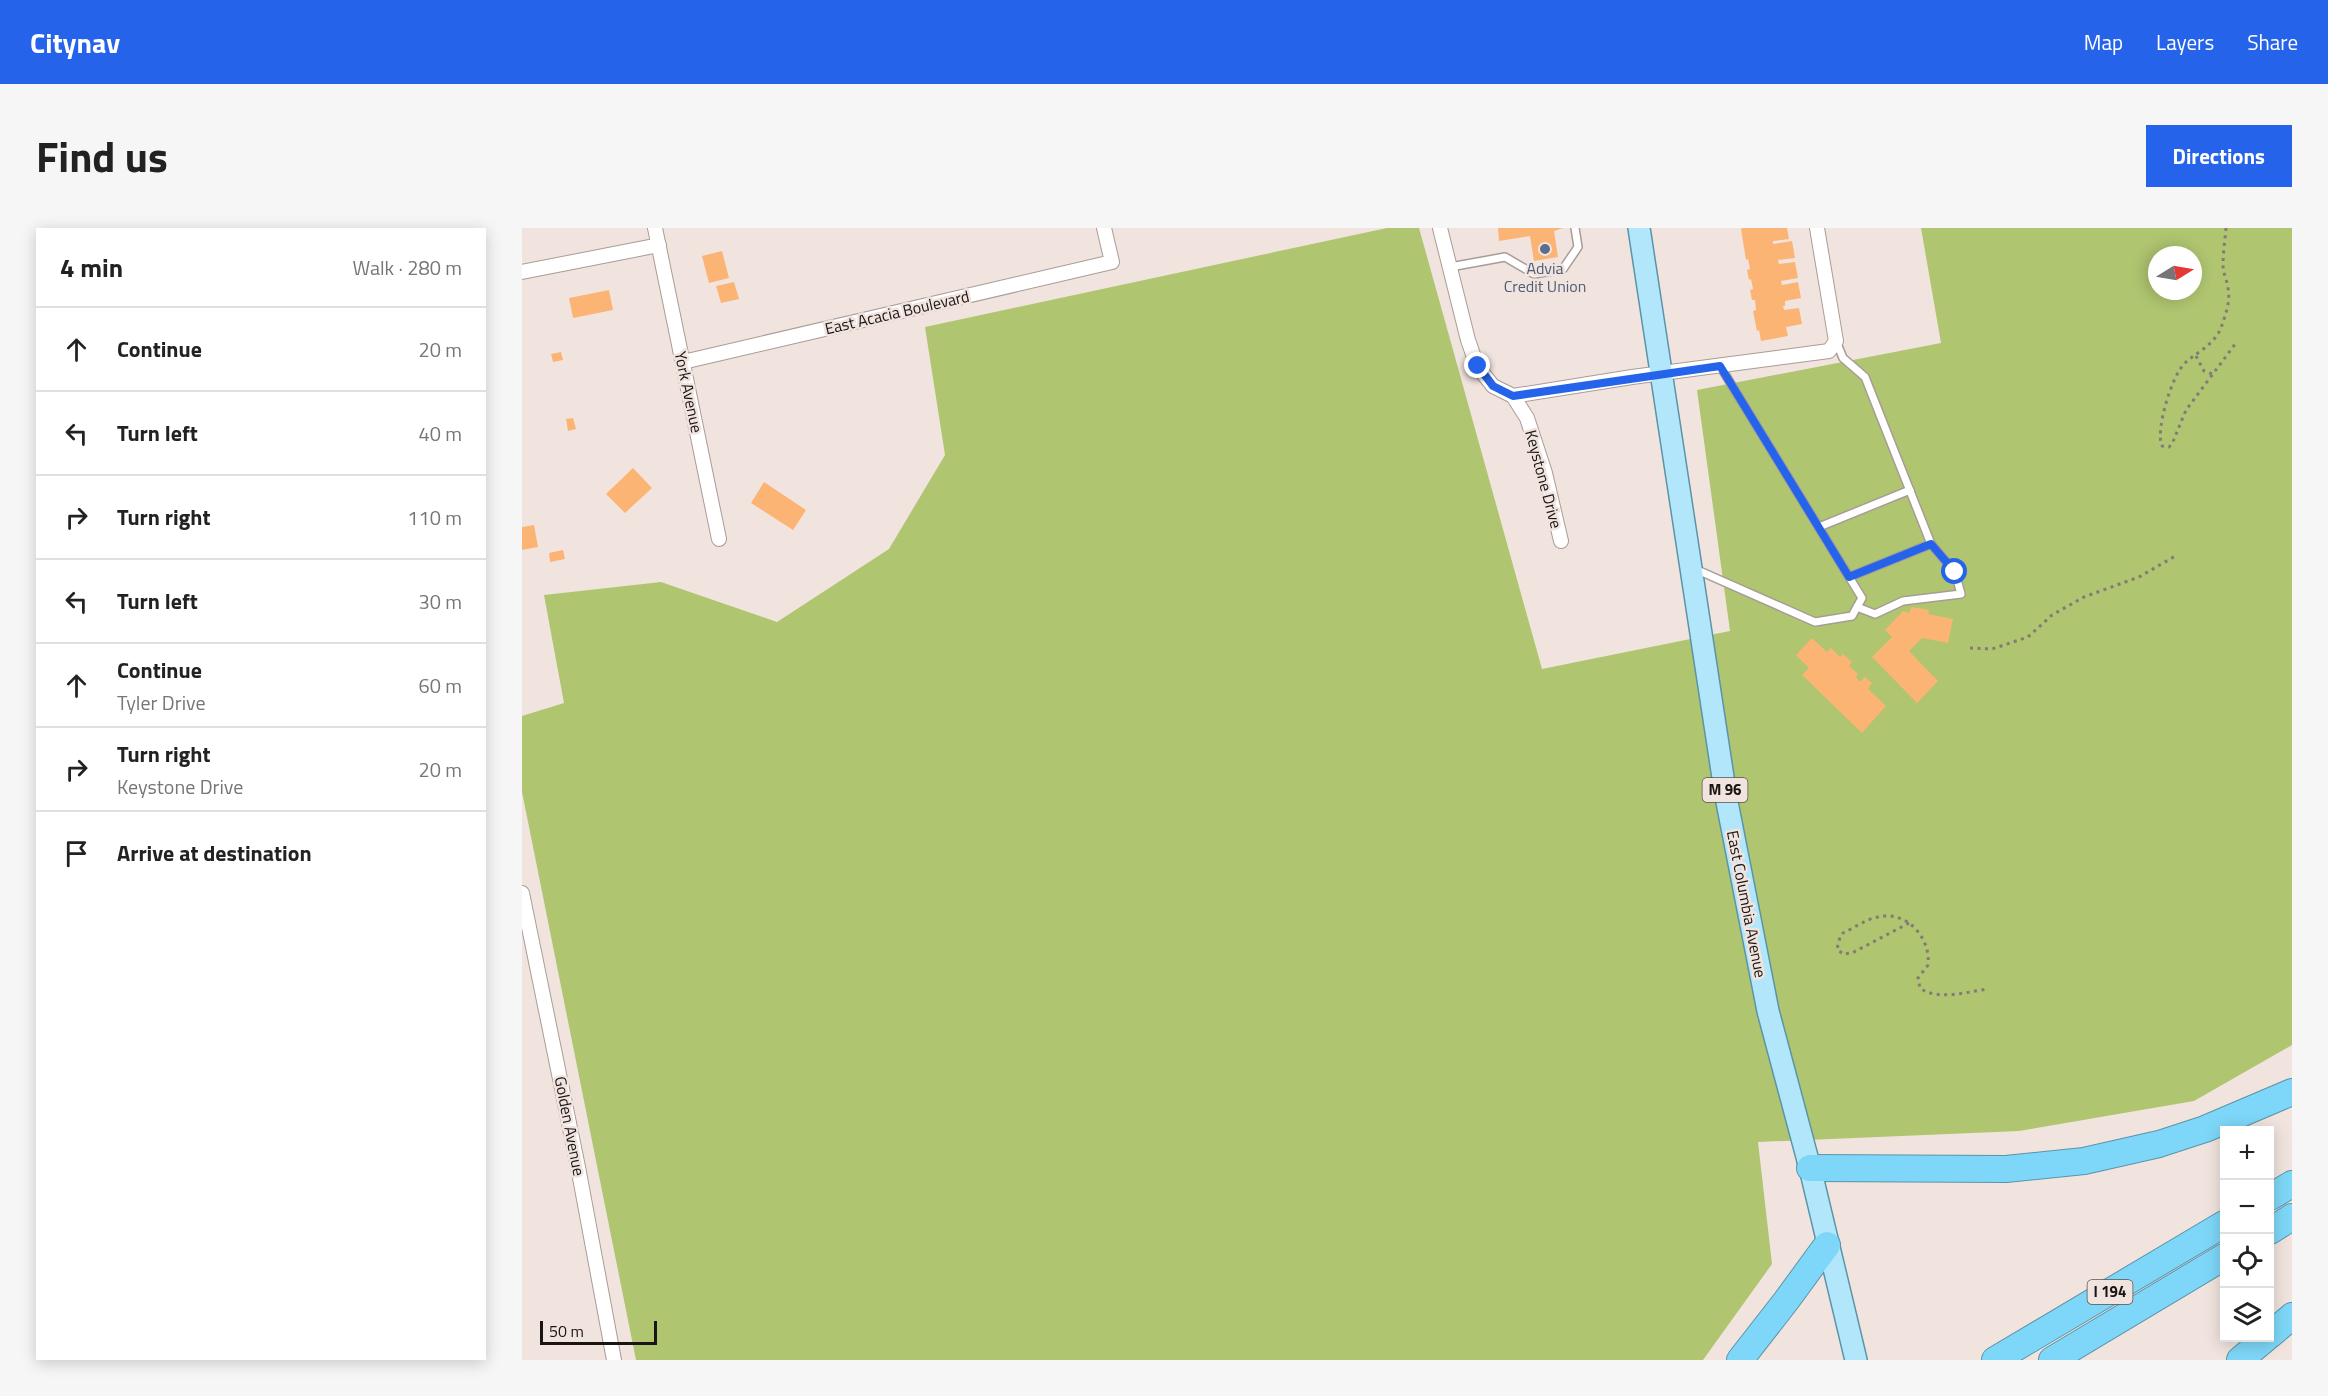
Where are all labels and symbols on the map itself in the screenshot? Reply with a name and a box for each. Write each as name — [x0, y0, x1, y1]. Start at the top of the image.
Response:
marker: Advia Credit Union — [1538, 242, 1552, 256]
north arrow — [2148, 246, 2202, 300]
place label: Advia Credit Union — [1504, 256, 1586, 298]
street label: East Acacia Boulevard — [822, 284, 972, 340]
street label: York Avenue — [669, 349, 709, 435]
route end — [1464, 352, 1490, 378]
street label: Keystone Drive — [1519, 427, 1569, 531]
route start — [1941, 558, 1967, 584]
road number: M 96 — [1702, 778, 1748, 802]
street label: East Columbia Avenue — [1721, 828, 1773, 980]
street label: Golden Avenue — [549, 1074, 591, 1178]
road number: I 194 — [2088, 1280, 2132, 1304]
scale bar — [540, 1318, 657, 1346]

